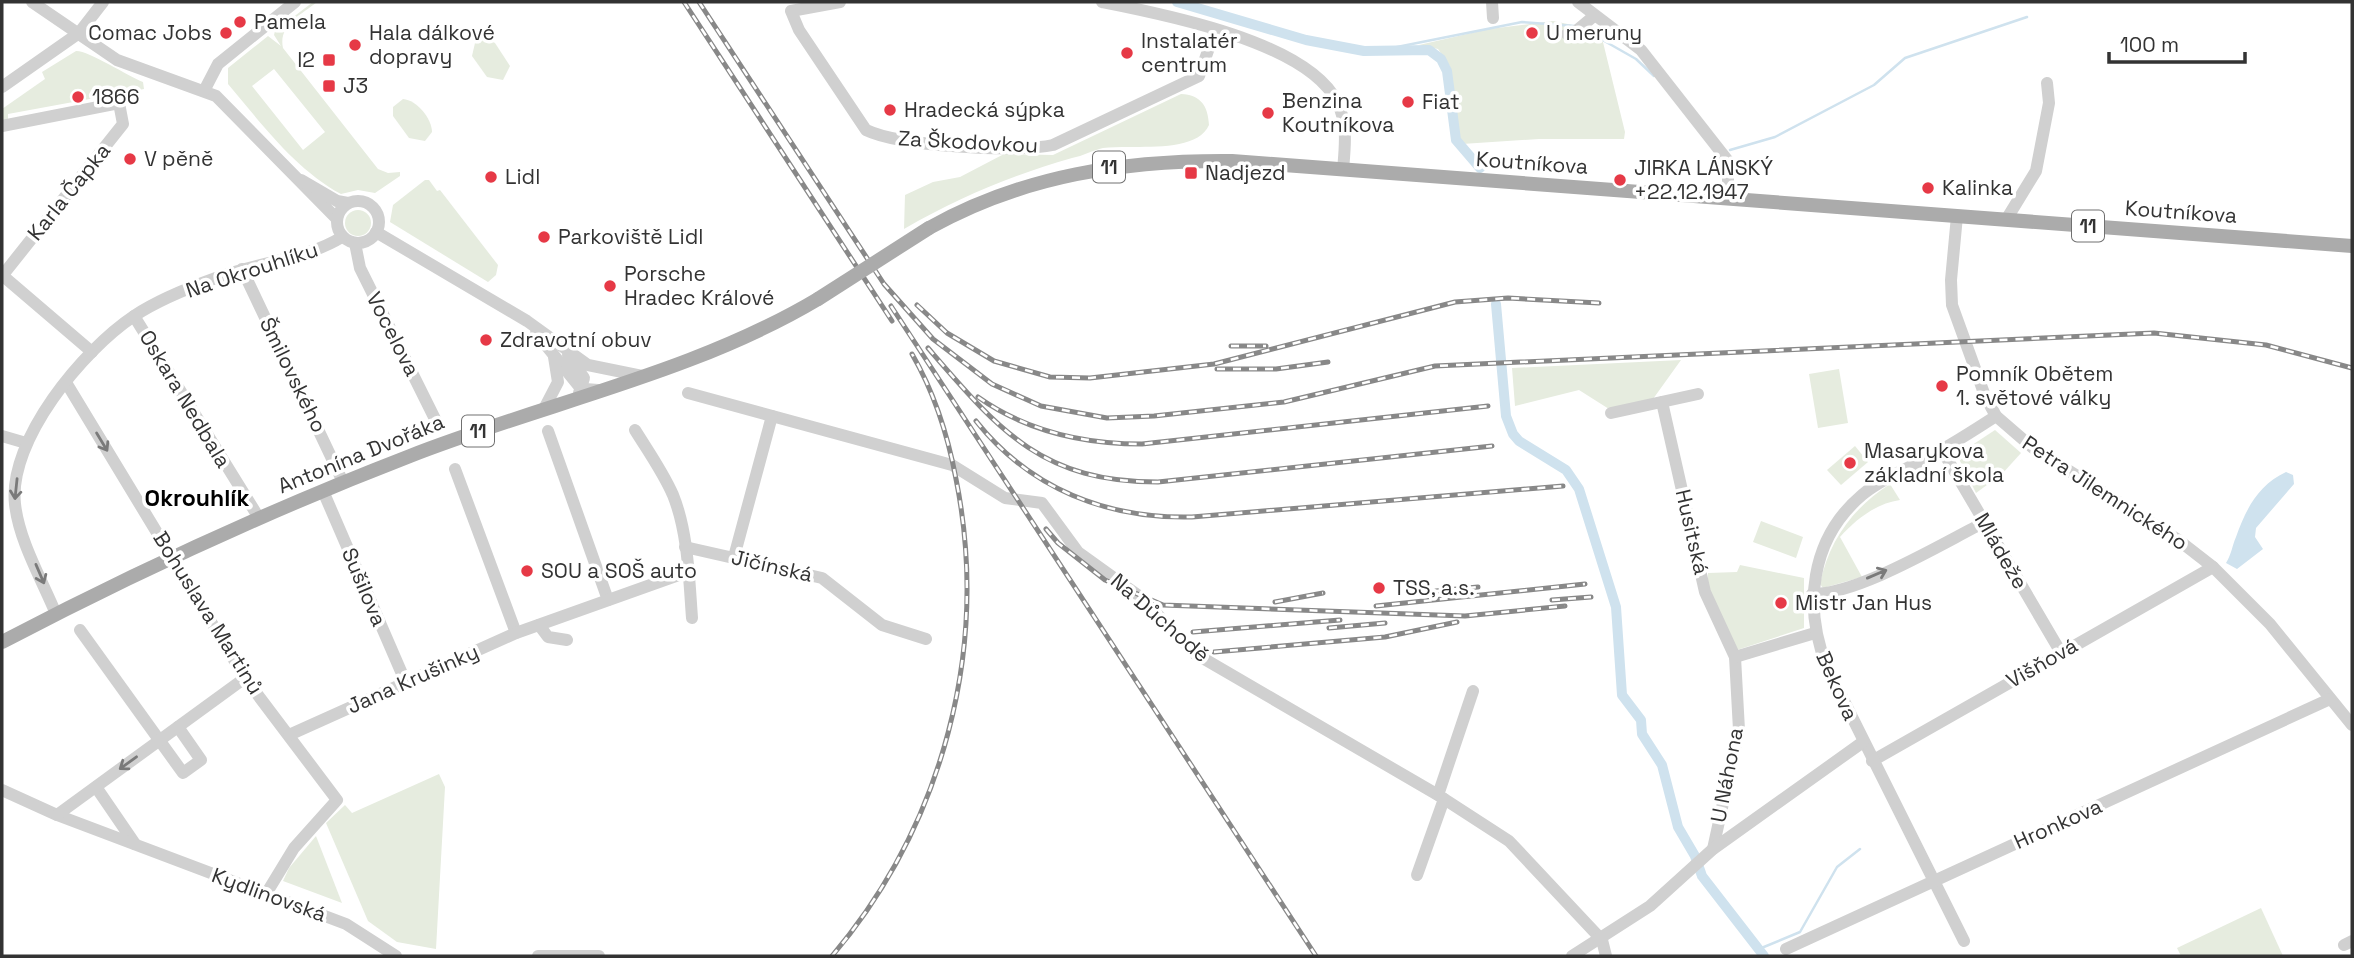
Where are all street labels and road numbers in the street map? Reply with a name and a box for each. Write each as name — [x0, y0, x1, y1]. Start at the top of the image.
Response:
street label: Za Škodovkou — [897, 124, 1039, 159]
street label: Karla Čapka — [21, 137, 116, 246]
street label: Koutníkova — [1475, 145, 1589, 180]
road number: 11 — [1093, 152, 1125, 182]
street label: Koutníkova — [2124, 194, 2238, 229]
road number: 11 — [2072, 210, 2104, 242]
street label: Na Okrouhlíku — [182, 235, 321, 304]
street label: Vocelova — [361, 287, 426, 380]
street label: Šmilovského — [254, 313, 333, 437]
street label: Oskara Nedbala — [134, 325, 237, 473]
street label: Antonína Dvořáka — [274, 408, 448, 499]
road number: 11 — [462, 416, 494, 446]
street label: Petra Jilemnického — [2017, 429, 2193, 556]
street label: Husitská — [1670, 487, 1715, 577]
street label: Mládeže — [1969, 508, 2034, 594]
street label: Bohuslava Martinů — [147, 526, 269, 699]
street label: Sušilova — [336, 543, 393, 630]
street label: Jičínská — [729, 543, 815, 588]
street label: Na Důchodě — [1105, 567, 1215, 668]
street label: Višňová — [2001, 631, 2082, 694]
street label: Jana Krušinky — [343, 637, 483, 720]
street label: Bekova — [1810, 647, 1865, 724]
street label: U Náhona — [1704, 725, 1749, 825]
street label: Hronkova — [2010, 792, 2106, 855]
street label: Kydlinovská — [208, 861, 330, 928]

